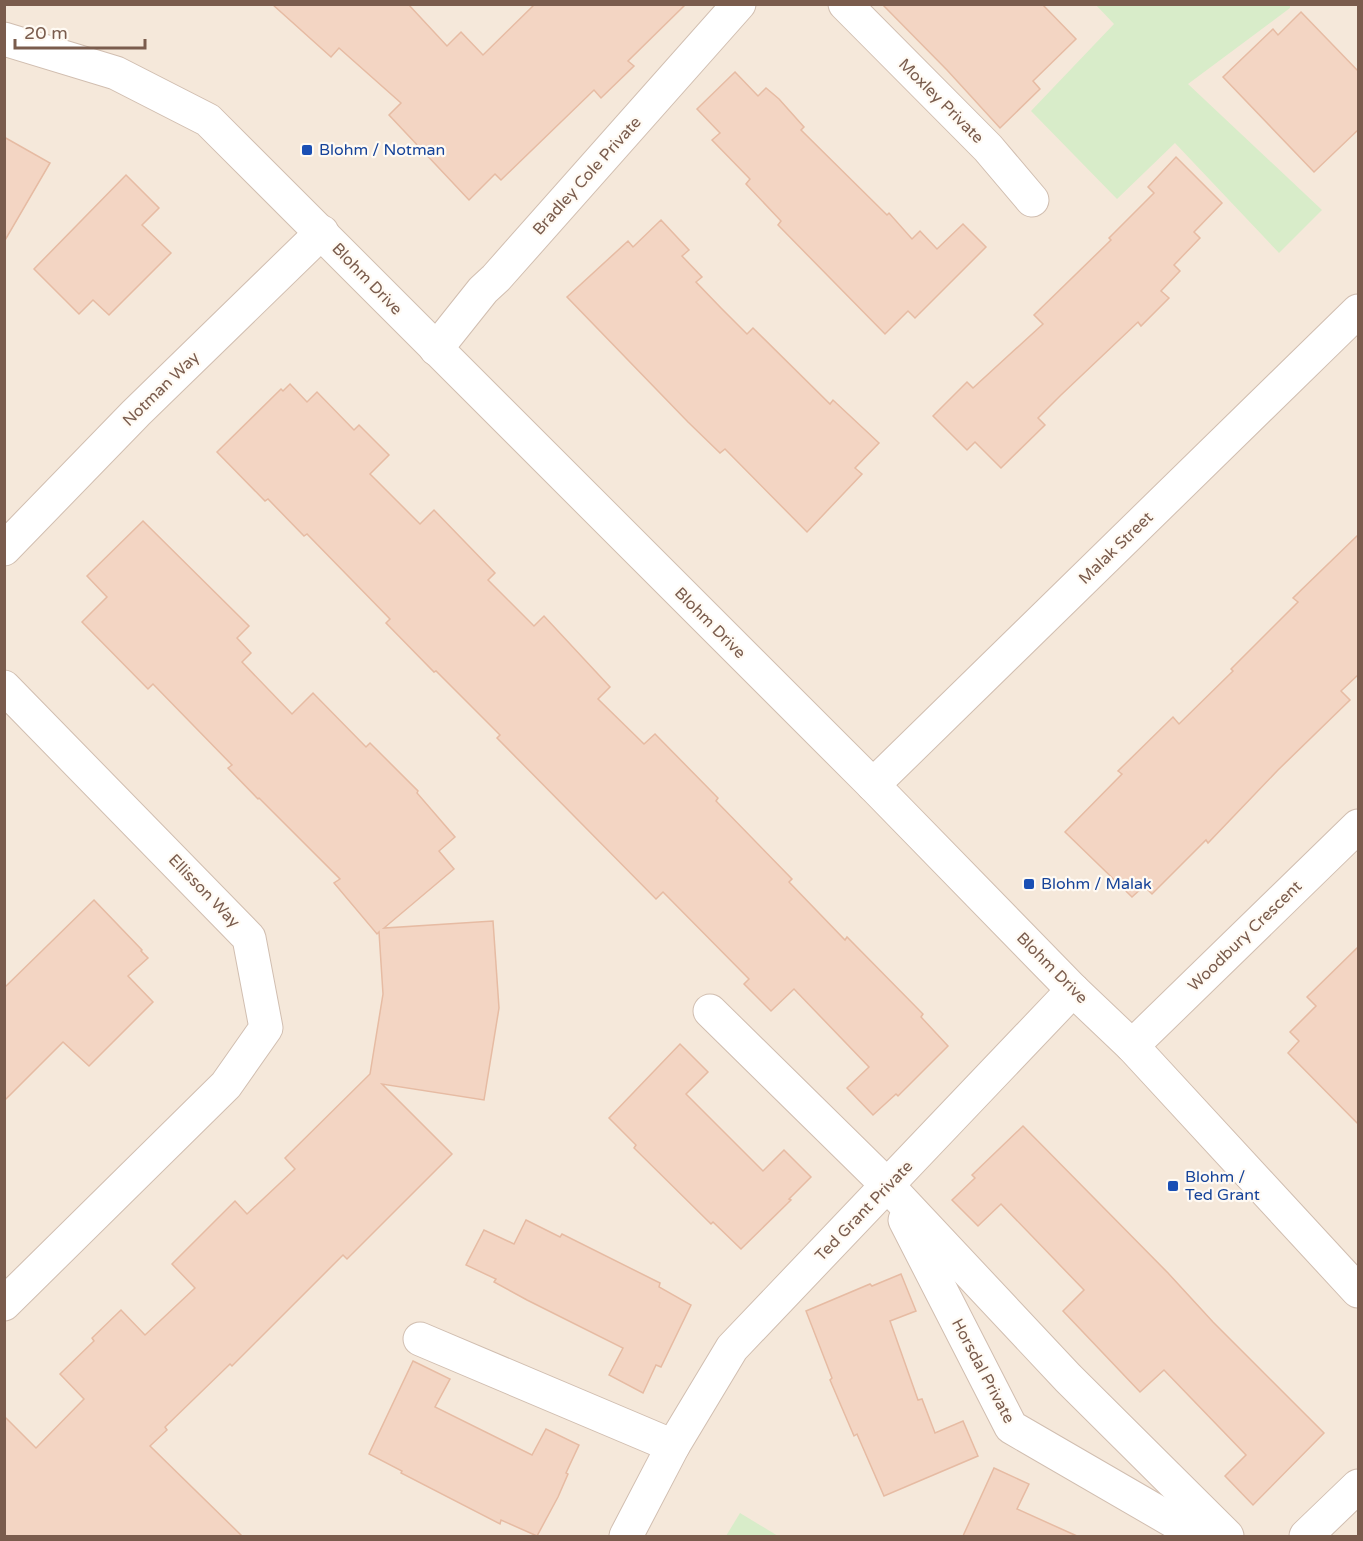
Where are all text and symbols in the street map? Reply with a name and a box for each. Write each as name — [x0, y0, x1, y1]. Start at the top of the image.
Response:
scale bar — [15, 12, 146, 50]
text: 20 m — [24, 22, 68, 44]
street label: Moxley Private — [894, 54, 988, 148]
street label: Bradley Cole Private — [528, 113, 646, 239]
place label: Blohm / Notman — [319, 140, 445, 160]
marker: Blohm / Notman — [300, 143, 314, 157]
street label: Blohm Drive — [328, 239, 406, 319]
street label: Notman Way — [118, 347, 204, 431]
street label: Malak Street — [1075, 507, 1157, 589]
street label: Blohm Drive — [670, 583, 750, 663]
street label: Ellisson Way — [164, 850, 244, 932]
place label: Blohm / Malak — [1041, 874, 1152, 894]
marker: Blohm / Malak — [1022, 877, 1036, 891]
street label: Woodbury Crescent — [1184, 877, 1306, 995]
street label: Blohm Drive — [1012, 928, 1092, 1008]
street label: Ted Grant Private — [811, 1157, 917, 1265]
place label: Blohm / Ted Grant — [1185, 1167, 1260, 1205]
marker: Blohm / Ted Grant — [1166, 1179, 1180, 1193]
street label: Horsdal Private — [947, 1315, 1019, 1427]

